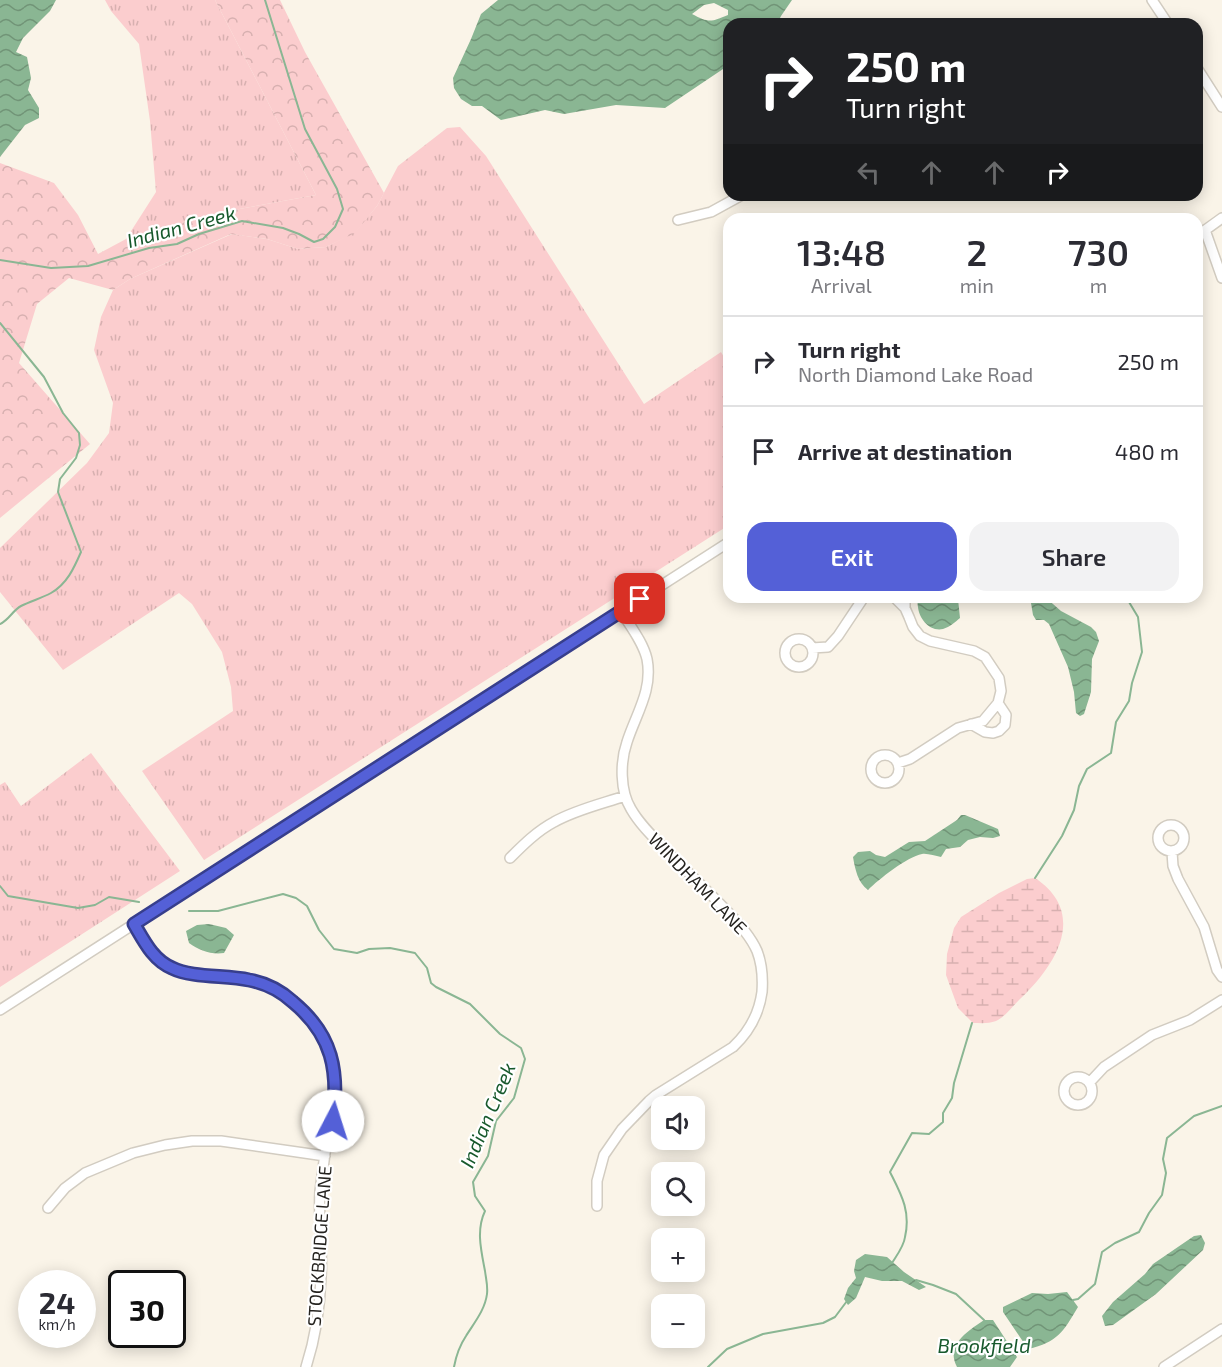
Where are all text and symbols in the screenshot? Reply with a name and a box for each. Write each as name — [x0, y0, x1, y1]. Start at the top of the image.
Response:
text: 250 m — [846, 40, 966, 90]
icon: right — [747, 42, 825, 120]
text: Turn right — [846, 91, 966, 123]
icon: left — [852, 156, 885, 189]
icon: ahead — [915, 156, 948, 189]
icon: ahead — [978, 156, 1011, 189]
icon: right — [1041, 156, 1074, 189]
water label: Indian Creek — [124, 200, 238, 252]
text: 13:48 — [797, 230, 886, 273]
text: 2 — [967, 230, 987, 273]
text: 730 — [1068, 230, 1129, 273]
text: Arrival — [811, 273, 872, 297]
text: min — [960, 273, 994, 297]
text: m — [1090, 273, 1107, 297]
text: Turn right — [798, 336, 900, 362]
icon: right — [747, 345, 780, 378]
text: 250 m — [1117, 348, 1179, 374]
text: North Diamond Lake Road — [798, 362, 1033, 386]
icon: arrive — [747, 435, 780, 468]
text: Arrive at destination — [798, 438, 1012, 464]
text: 480 m — [1115, 438, 1179, 464]
button: Exit — [747, 522, 957, 591]
button: Share — [969, 522, 1179, 591]
pin — [614, 573, 665, 624]
icon: arrive — [623, 582, 656, 615]
street label: WINDHAM LANE — [644, 828, 752, 938]
water label: Indian Creek — [454, 1059, 520, 1171]
position arrow — [301, 1089, 365, 1153]
map controls — [651, 1096, 705, 1348]
button: sound — [651, 1096, 705, 1150]
button: search — [651, 1162, 705, 1216]
street label: STOCKBRIDGE LANE — [302, 1165, 336, 1327]
button: + — [651, 1228, 705, 1282]
speed limit sign: 30 — [108, 1270, 186, 1348]
text: 24 — [39, 1284, 75, 1320]
button: − — [651, 1294, 705, 1348]
text: km/h — [38, 1315, 76, 1333]
water label: Brookfield — [937, 1333, 1031, 1357]

